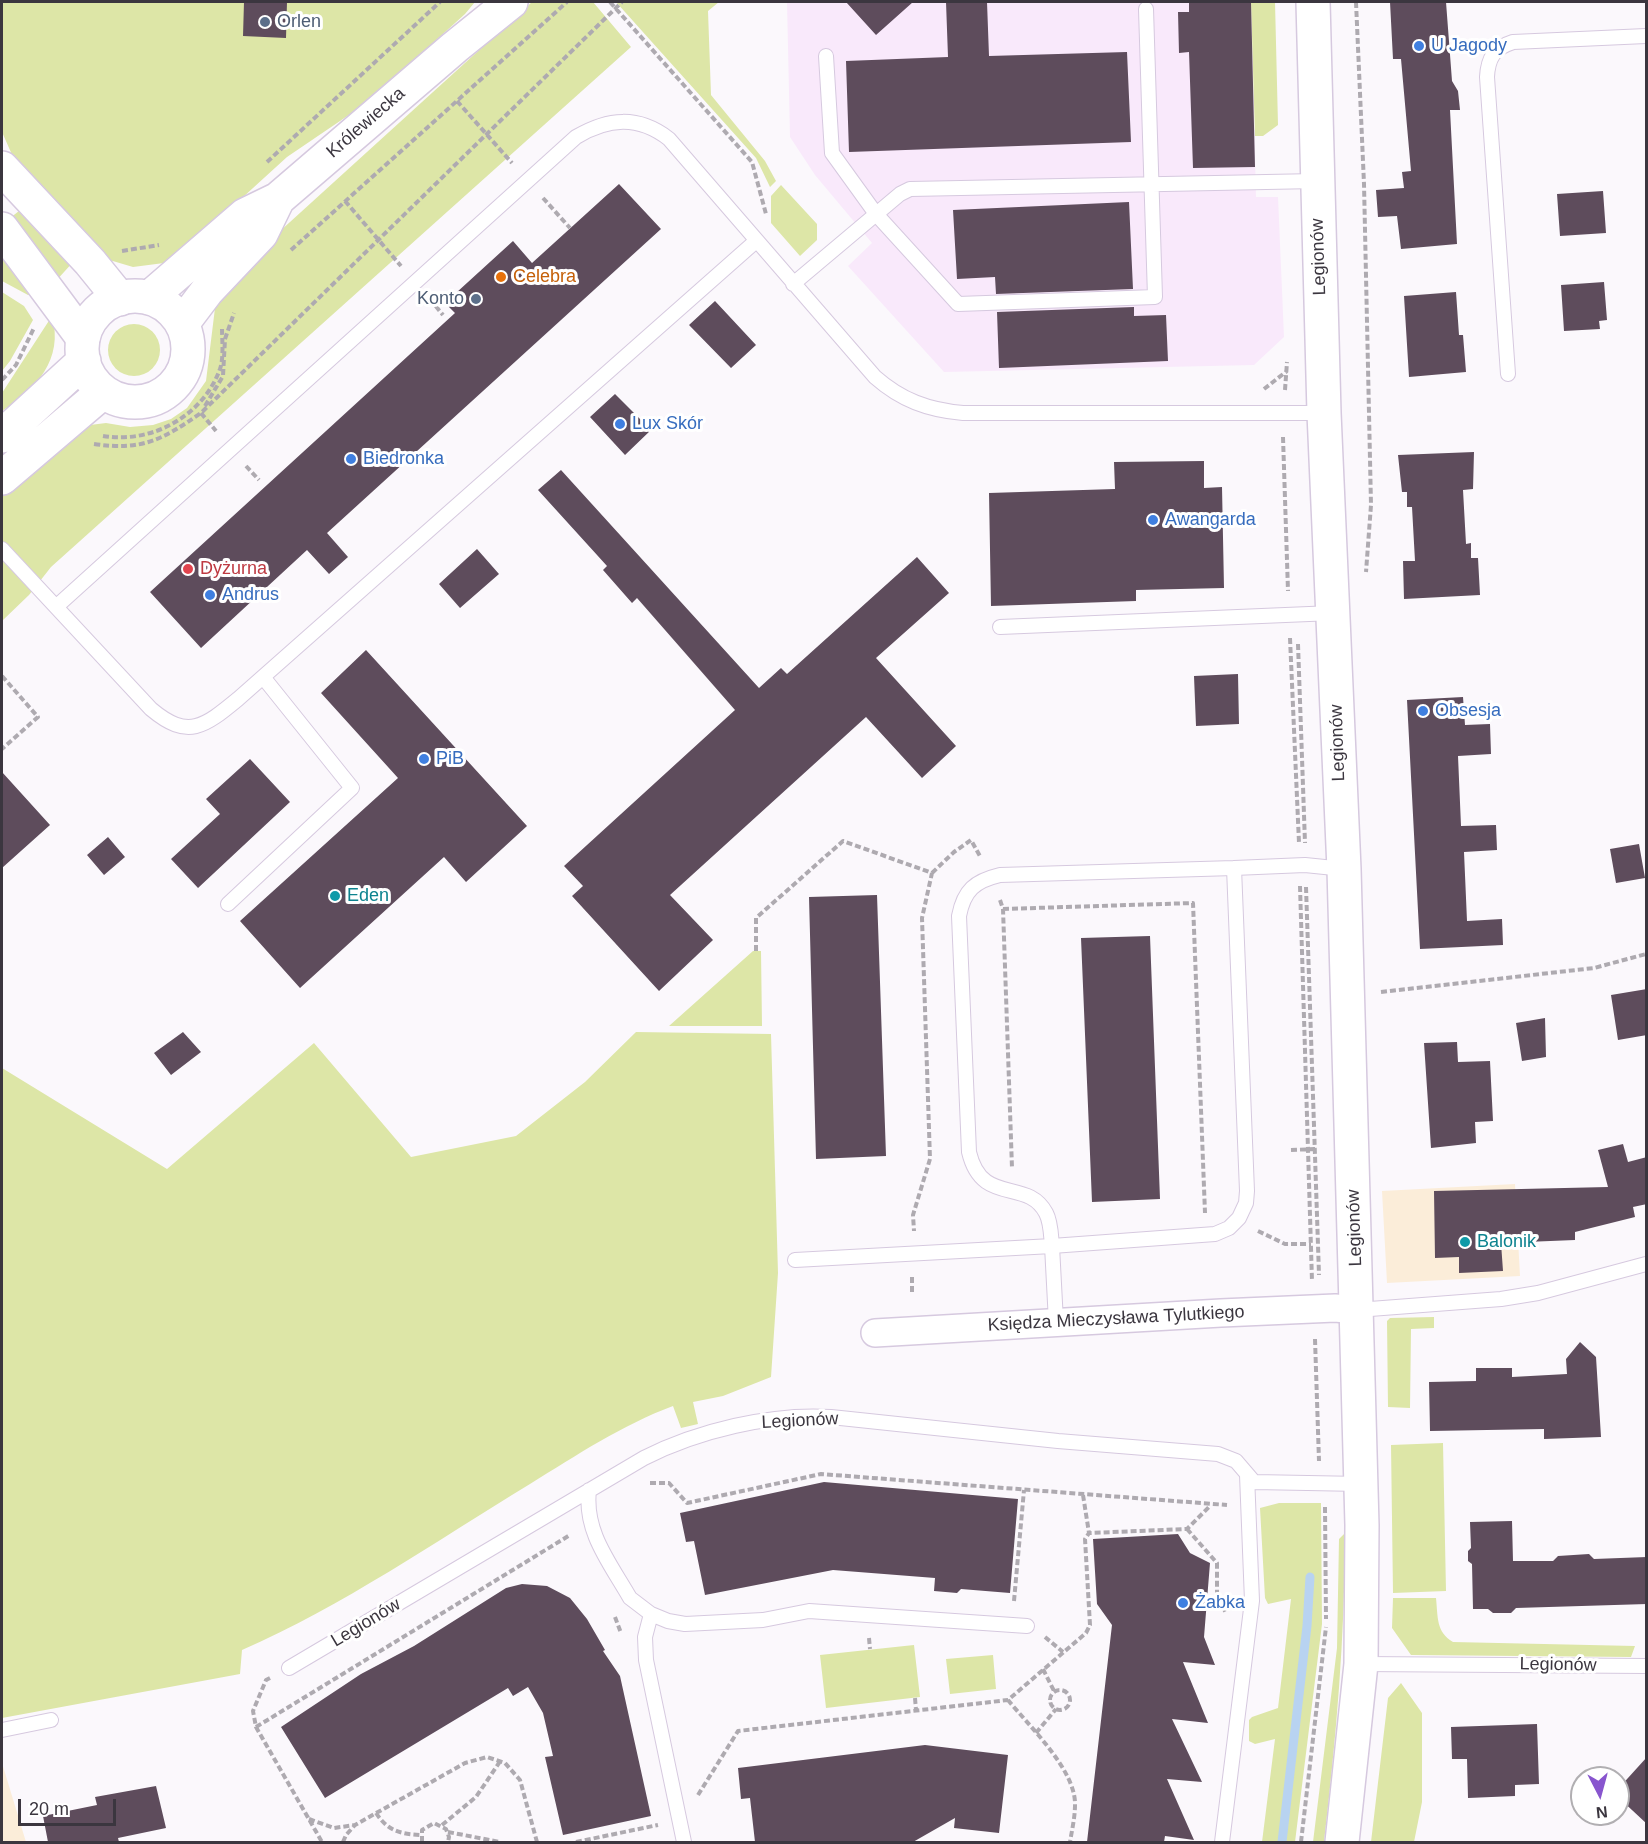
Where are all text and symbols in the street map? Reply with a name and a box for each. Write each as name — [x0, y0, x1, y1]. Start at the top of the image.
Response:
place label: Orlen — [277, 11, 321, 33]
marker: Orlen — [258, 15, 272, 29]
place label: U Jagody — [1431, 35, 1507, 57]
marker: U Jagody — [1412, 39, 1426, 53]
street label: Królewiecka — [322, 83, 410, 163]
street label: Legionów — [1307, 218, 1331, 296]
place label: Celebra — [513, 266, 576, 288]
marker: Celebra — [494, 270, 508, 284]
place label: Konto — [417, 288, 464, 310]
marker: Konto — [469, 292, 483, 306]
place label: Lux Skór — [632, 413, 703, 435]
marker: Lux Skór — [613, 417, 627, 431]
place label: Biedronka — [363, 448, 444, 470]
marker: Biedronka — [344, 452, 358, 466]
place label: Awangarda — [1165, 509, 1256, 531]
marker: Awangarda — [1146, 513, 1160, 527]
place label: Dyżurna — [200, 558, 267, 580]
marker: Dyżurna — [181, 562, 195, 576]
place label: Andrus — [222, 584, 279, 606]
marker: Andrus — [203, 588, 217, 602]
place label: Obsesja — [1435, 700, 1501, 722]
street label: Legionów — [1326, 704, 1350, 782]
marker: Obsesja — [1416, 704, 1430, 718]
place label: PiB — [436, 748, 464, 770]
marker: PiB — [417, 752, 431, 766]
place label: Eden — [347, 885, 389, 907]
marker: Eden — [328, 889, 342, 903]
street label: Legionów — [1343, 1189, 1367, 1267]
place label: Balonik — [1477, 1231, 1536, 1253]
marker: Balonik — [1458, 1235, 1472, 1249]
street label: Księdza Mieczysława Tylutkiego — [987, 1301, 1245, 1337]
street label: Legionów — [761, 1408, 839, 1434]
place label: Żabka — [1195, 1592, 1245, 1614]
street label: Legionów — [327, 1594, 405, 1652]
marker: Żabka — [1176, 1596, 1190, 1610]
street label: Legionów — [1519, 1654, 1597, 1676]
north arrow — [1570, 1766, 1630, 1826]
scale bar — [21, 1787, 118, 1825]
text: 20 m — [29, 1799, 69, 1819]
text: N — [1595, 1803, 1608, 1821]

